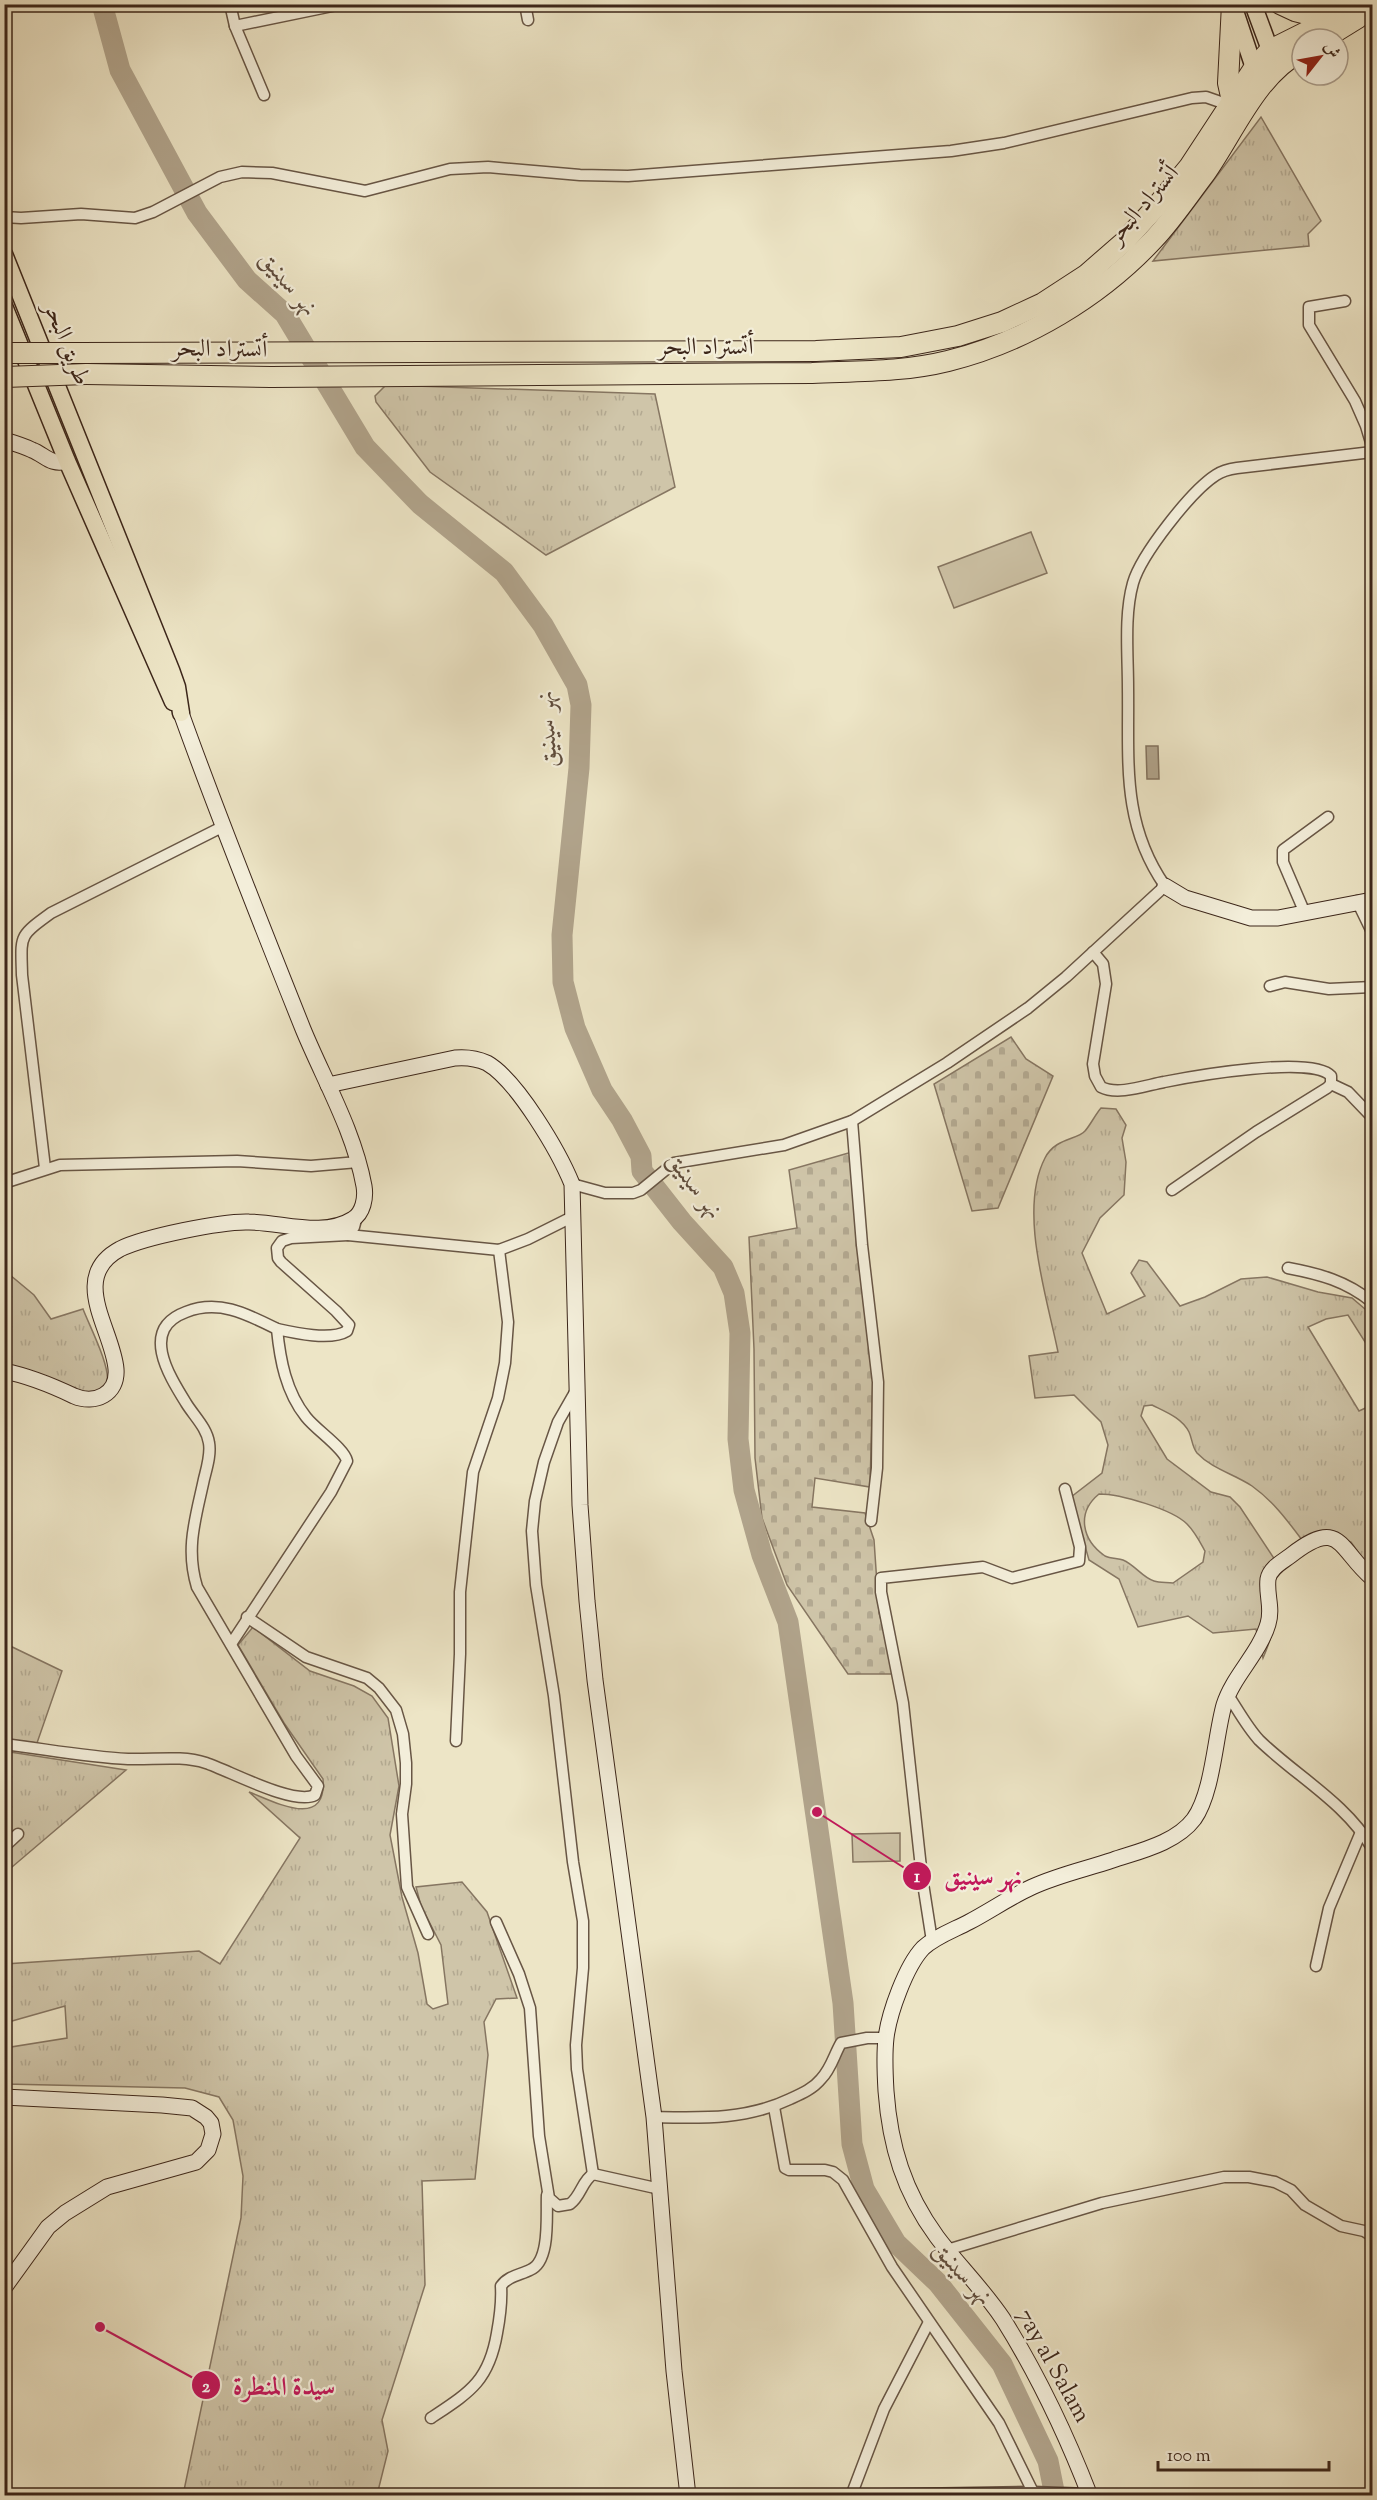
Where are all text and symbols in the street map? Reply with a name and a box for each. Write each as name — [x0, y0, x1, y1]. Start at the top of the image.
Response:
north arrow — [1290, 27, 1350, 87]
text: ش — [1317, 38, 1345, 63]
street label: أتستراد البحر — [1096, 156, 1188, 254]
water label: نهر سينيق — [249, 242, 327, 326]
street label: طريق البحر — [33, 294, 98, 391]
street label: أتستراد البحر — [655, 329, 754, 365]
street label: أتستراد البحر — [169, 330, 268, 368]
water label: نهر سينيق — [527, 689, 569, 769]
water label: نهر سينيق — [656, 1144, 732, 1228]
callout: نهر سينيق — [902, 1854, 1034, 1898]
text: نهر سينيق — [944, 1860, 1022, 1897]
text: 1 — [914, 1865, 921, 1891]
water label: نهر سينيق — [922, 2233, 1002, 2315]
street label: 7ay al Salam — [1008, 2303, 1098, 2429]
callout: سيدة المنطرة — [191, 2363, 348, 2407]
text: سيدة المنطرة — [233, 2370, 335, 2407]
text: 2 — [202, 2375, 211, 2401]
scale bar — [1158, 2434, 1329, 2472]
text: 100 m — [1167, 2444, 1211, 2470]

